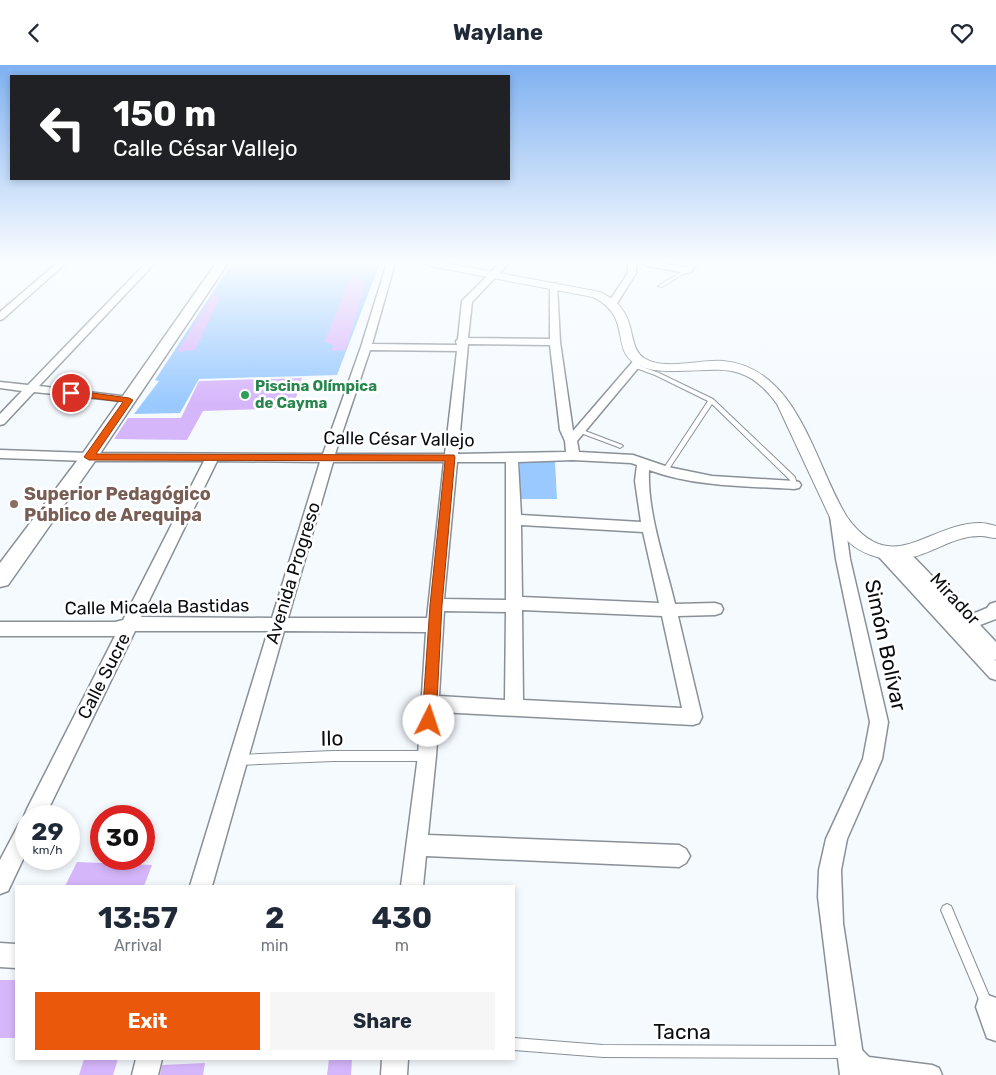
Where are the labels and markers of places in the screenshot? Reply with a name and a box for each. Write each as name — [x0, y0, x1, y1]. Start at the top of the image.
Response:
pin — [50, 372, 92, 414]
place label: Piscina Olímpica de Cayma — [255, 377, 377, 412]
marker: Piscina Olímpica de Cayma — [239, 389, 251, 401]
place label: Superior Pedagógico Público de Arequipa — [24, 483, 211, 526]
marker: Superior Pedagógico Público de Arequipa — [8, 498, 20, 510]

